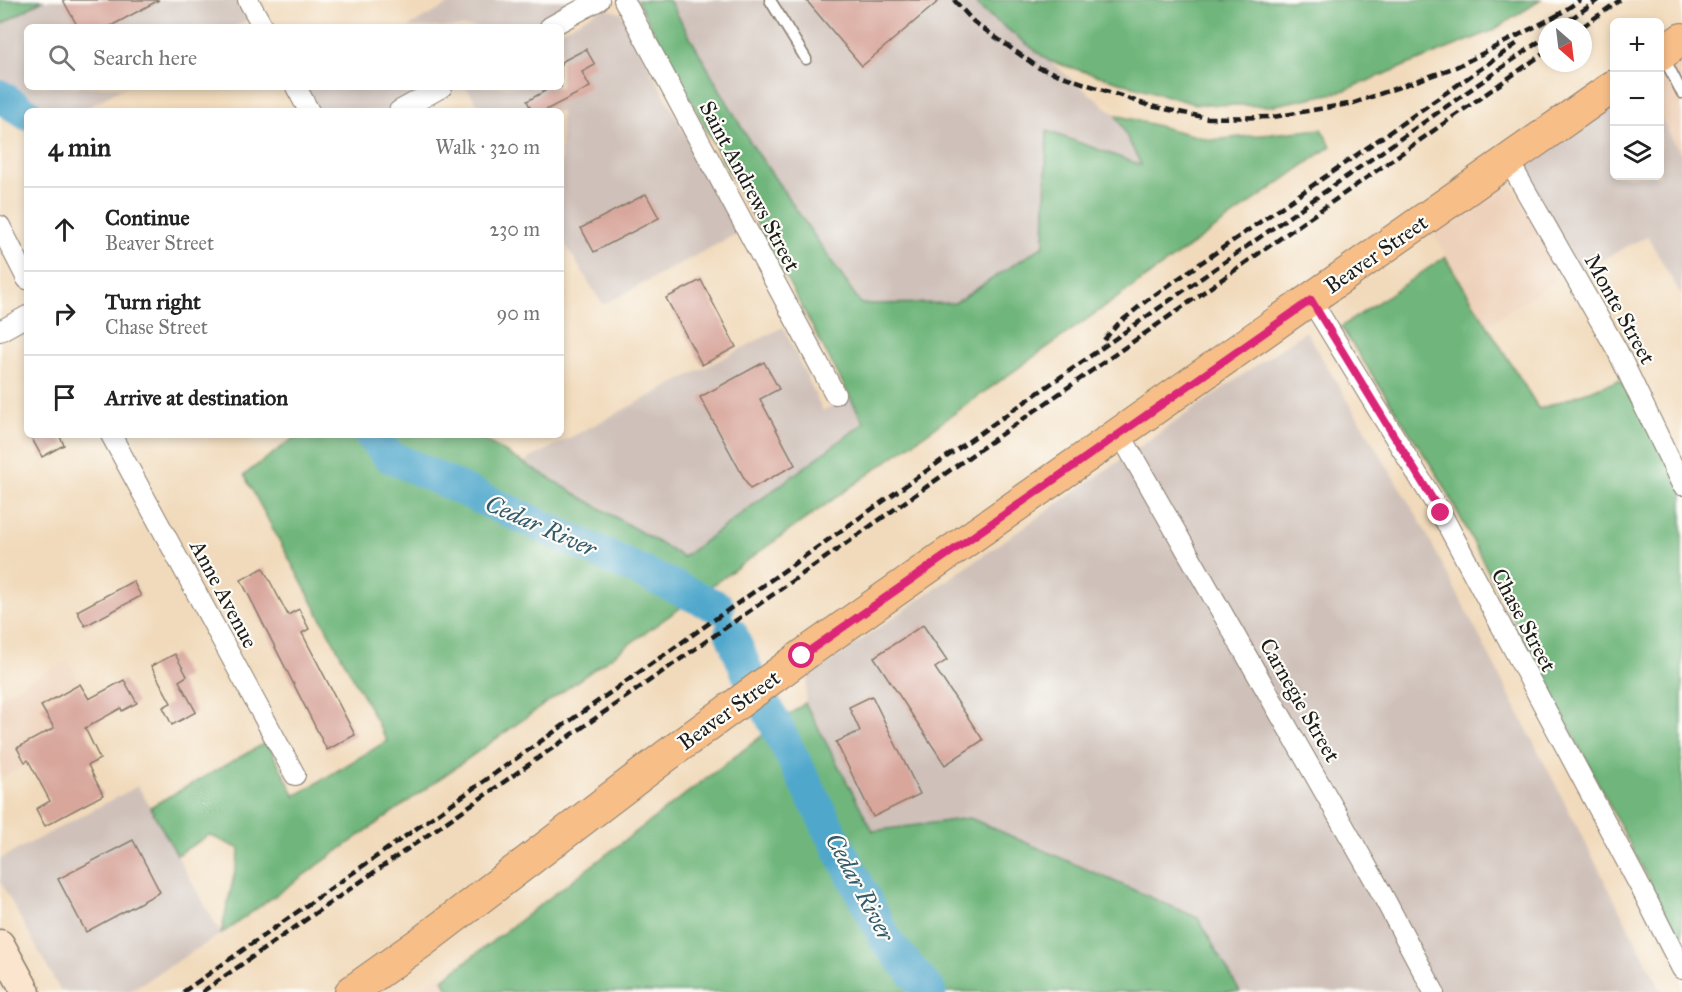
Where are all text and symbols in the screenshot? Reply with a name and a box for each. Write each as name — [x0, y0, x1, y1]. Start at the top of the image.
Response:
north arrow — [1538, 18, 1592, 72]
map controls — [1610, 18, 1664, 180]
button: + — [1610, 18, 1664, 72]
search box — [24, 24, 564, 90]
icon: search — [45, 41, 78, 74]
text: Search here — [93, 44, 197, 71]
button: − — [1610, 72, 1664, 126]
street label: Saint Andrews Street — [694, 96, 806, 276]
button: layers — [1610, 126, 1664, 180]
text: 4 min — [48, 131, 111, 163]
text: Walk · 320 m — [435, 135, 540, 159]
text: Continue — [105, 204, 190, 231]
street label: Beaver Street — [1319, 208, 1433, 299]
icon: ahead — [48, 213, 81, 246]
text: 230 m — [489, 217, 540, 241]
text: Beaver Street — [105, 231, 214, 255]
street label: Monte Street — [1579, 249, 1661, 369]
text: Turn right — [105, 288, 201, 315]
icon: right — [48, 297, 81, 330]
text: 90 m — [497, 301, 540, 325]
text: Chase Street — [105, 315, 208, 339]
icon: arrive — [48, 381, 81, 414]
text: Arrive at destination — [105, 384, 288, 411]
water label: Cedar River — [481, 488, 603, 565]
route end — [1427, 499, 1453, 525]
street label: Anne Avenue — [184, 534, 264, 653]
street label: Chase Street — [1486, 564, 1563, 676]
street label: Carnegie Street — [1254, 633, 1346, 767]
route start — [788, 642, 814, 668]
street label: Beaver Street — [673, 664, 786, 756]
water label: Cedar River — [819, 828, 902, 948]

